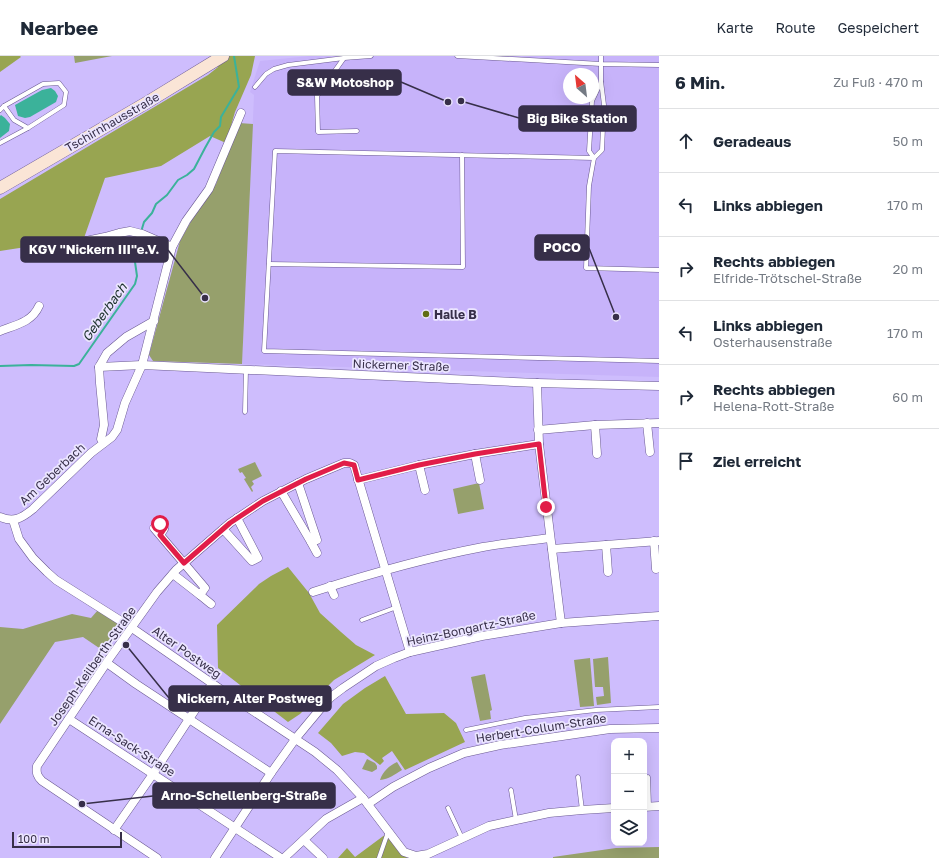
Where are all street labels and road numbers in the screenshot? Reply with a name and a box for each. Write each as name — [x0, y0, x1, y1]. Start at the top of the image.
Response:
street label: Tschirnhausstraße — [62, 89, 162, 155]
street label: Nickerner Straße — [352, 356, 450, 374]
street label: Am Geberbach — [16, 440, 88, 508]
street label: Joseph-Keilberth-Straße — [45, 603, 139, 728]
street label: Heinz-Bongartz-Straße — [405, 607, 537, 649]
street label: Alter Postweg — [150, 623, 224, 681]
street label: Herbert-Collum-Straße — [475, 710, 607, 746]
street label: Erna-Sack-Straße — [86, 712, 178, 780]

